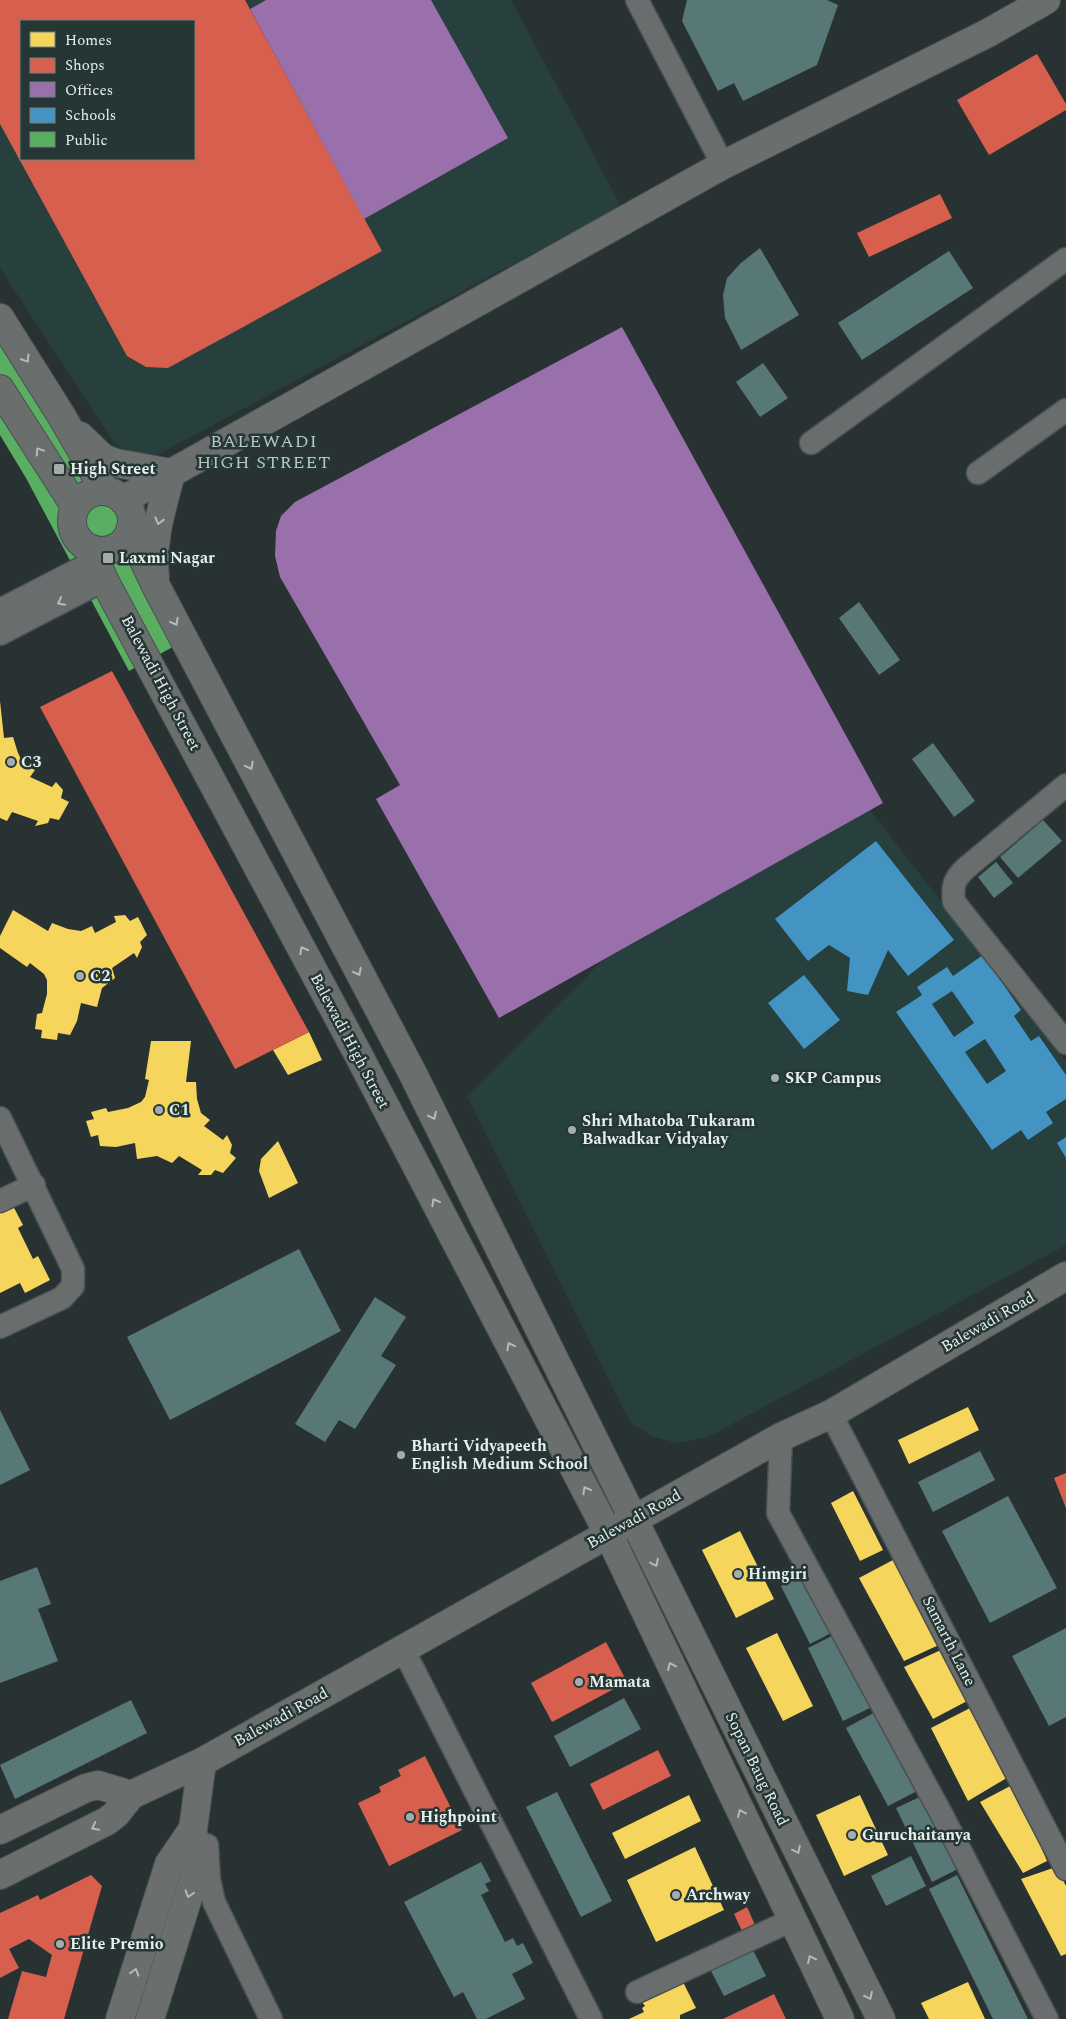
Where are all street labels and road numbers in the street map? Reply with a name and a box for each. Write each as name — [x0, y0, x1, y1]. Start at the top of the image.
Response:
street label: Balewadi High Street — [115, 611, 207, 755]
street label: Balewadi High Street — [304, 969, 396, 1113]
street label: Balewadi Road — [937, 1285, 1039, 1359]
street label: Balewadi Road — [582, 1483, 686, 1555]
street label: Samarth Lane — [916, 1592, 982, 1690]
street label: Balewadi Road — [229, 1681, 333, 1753]
street label: Sopan Baug Road — [719, 1708, 795, 1830]

